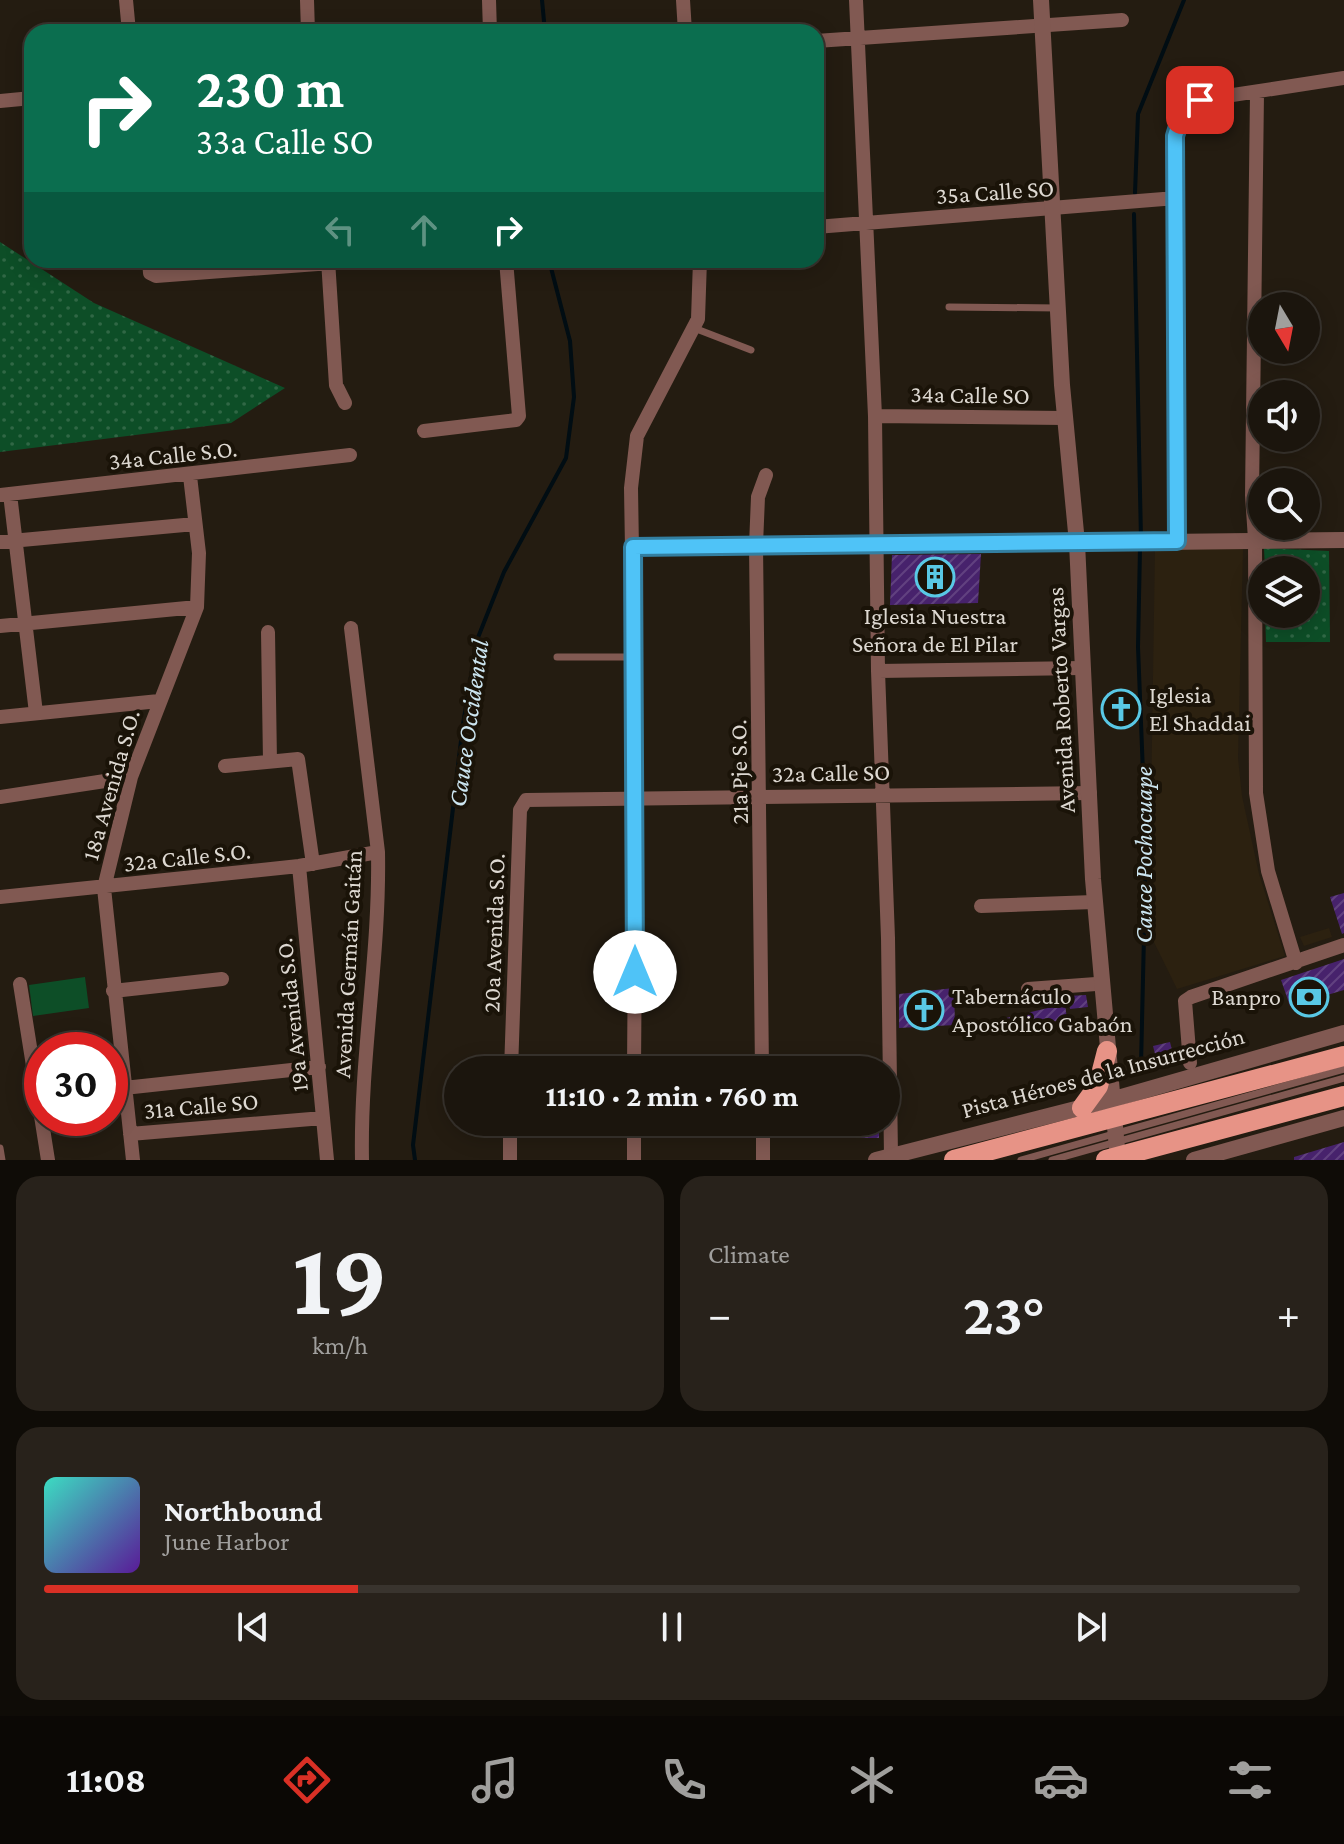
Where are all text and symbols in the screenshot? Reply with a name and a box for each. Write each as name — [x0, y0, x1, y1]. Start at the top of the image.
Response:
icon: right — [64, 56, 168, 160]
text: 230 m — [196, 57, 344, 119]
pin — [1166, 66, 1234, 134]
icon: arrive — [1178, 78, 1222, 122]
text: 33a Calle SO — [196, 122, 374, 162]
street label: 35a Calle SO — [935, 174, 1055, 209]
icon: left — [318, 208, 362, 252]
icon: ahead — [402, 208, 446, 252]
icon: right — [486, 208, 530, 252]
north arrow — [1248, 292, 1320, 364]
map controls — [1248, 292, 1320, 628]
street label: 34a Calle SO — [910, 380, 1030, 409]
button: sound — [1248, 380, 1320, 452]
street label: 34a Calle S.O. — [107, 434, 239, 475]
button: search — [1248, 468, 1320, 540]
building icon: Iglesia Nuestra Señora de El Pilar — [914, 556, 956, 598]
button: layers — [1248, 556, 1320, 628]
street label: Avenida Roberto Vargas — [1041, 586, 1080, 814]
place label: Iglesia Nuestra Señora de El Pilar — [852, 602, 1018, 657]
water label: Cauce Occidental — [442, 637, 495, 809]
place label: Iglesia El Shaddai — [1149, 681, 1251, 736]
church icon: Iglesia El Shaddai — [1100, 688, 1142, 730]
street label: 18a Avenida S.O. — [76, 706, 145, 863]
street label: 21a Pje S.O. — [724, 719, 753, 825]
street label: 32a Calle SO — [772, 758, 890, 787]
water label: Cauce Pochocuape — [1129, 766, 1158, 944]
street label: 32a Calle S.O. — [122, 836, 252, 877]
street label: Avenida Germán Gaitán — [328, 849, 367, 1079]
street label: 20a Avenida S.O. — [477, 853, 510, 1013]
position arrow — [593, 930, 677, 1014]
street label: 19a Avenida S.O. — [270, 937, 313, 1093]
bank icon: Banpro — [1288, 976, 1330, 1018]
place label: Tabernáculo Apostólico Gabaón — [952, 982, 1133, 1037]
place label: Banpro — [1211, 983, 1281, 1010]
church icon: Tabernáculo Apostólico Gabaón — [903, 989, 945, 1031]
street label: Pista Héroes de la Insurrección — [958, 1022, 1247, 1123]
speed limit sign: 30 — [24, 1032, 128, 1136]
text: 11:10 · 2 min · 760 m — [546, 1079, 798, 1112]
street label: 31a Calle SO — [142, 1087, 259, 1124]
text: 19 — [292, 1221, 388, 1336]
text: Climate — [708, 1240, 790, 1269]
text: 23° — [963, 1280, 1045, 1347]
text: − — [708, 1290, 731, 1338]
text: + — [1277, 1290, 1300, 1338]
text: km/h — [312, 1331, 368, 1360]
text: Northbound — [164, 1494, 322, 1527]
text: June Harbor — [164, 1527, 290, 1556]
icon: previous — [231, 1605, 275, 1649]
icon: pause — [650, 1605, 694, 1649]
icon: next — [1069, 1605, 1113, 1649]
icon: directions — [279, 1752, 335, 1808]
icon: music — [467, 1752, 523, 1808]
icon: phone — [656, 1752, 712, 1808]
icon: climate — [844, 1752, 900, 1808]
icon: car — [1033, 1752, 1089, 1808]
icon: filters — [1222, 1752, 1278, 1808]
text: 11:08 — [66, 1760, 146, 1800]

